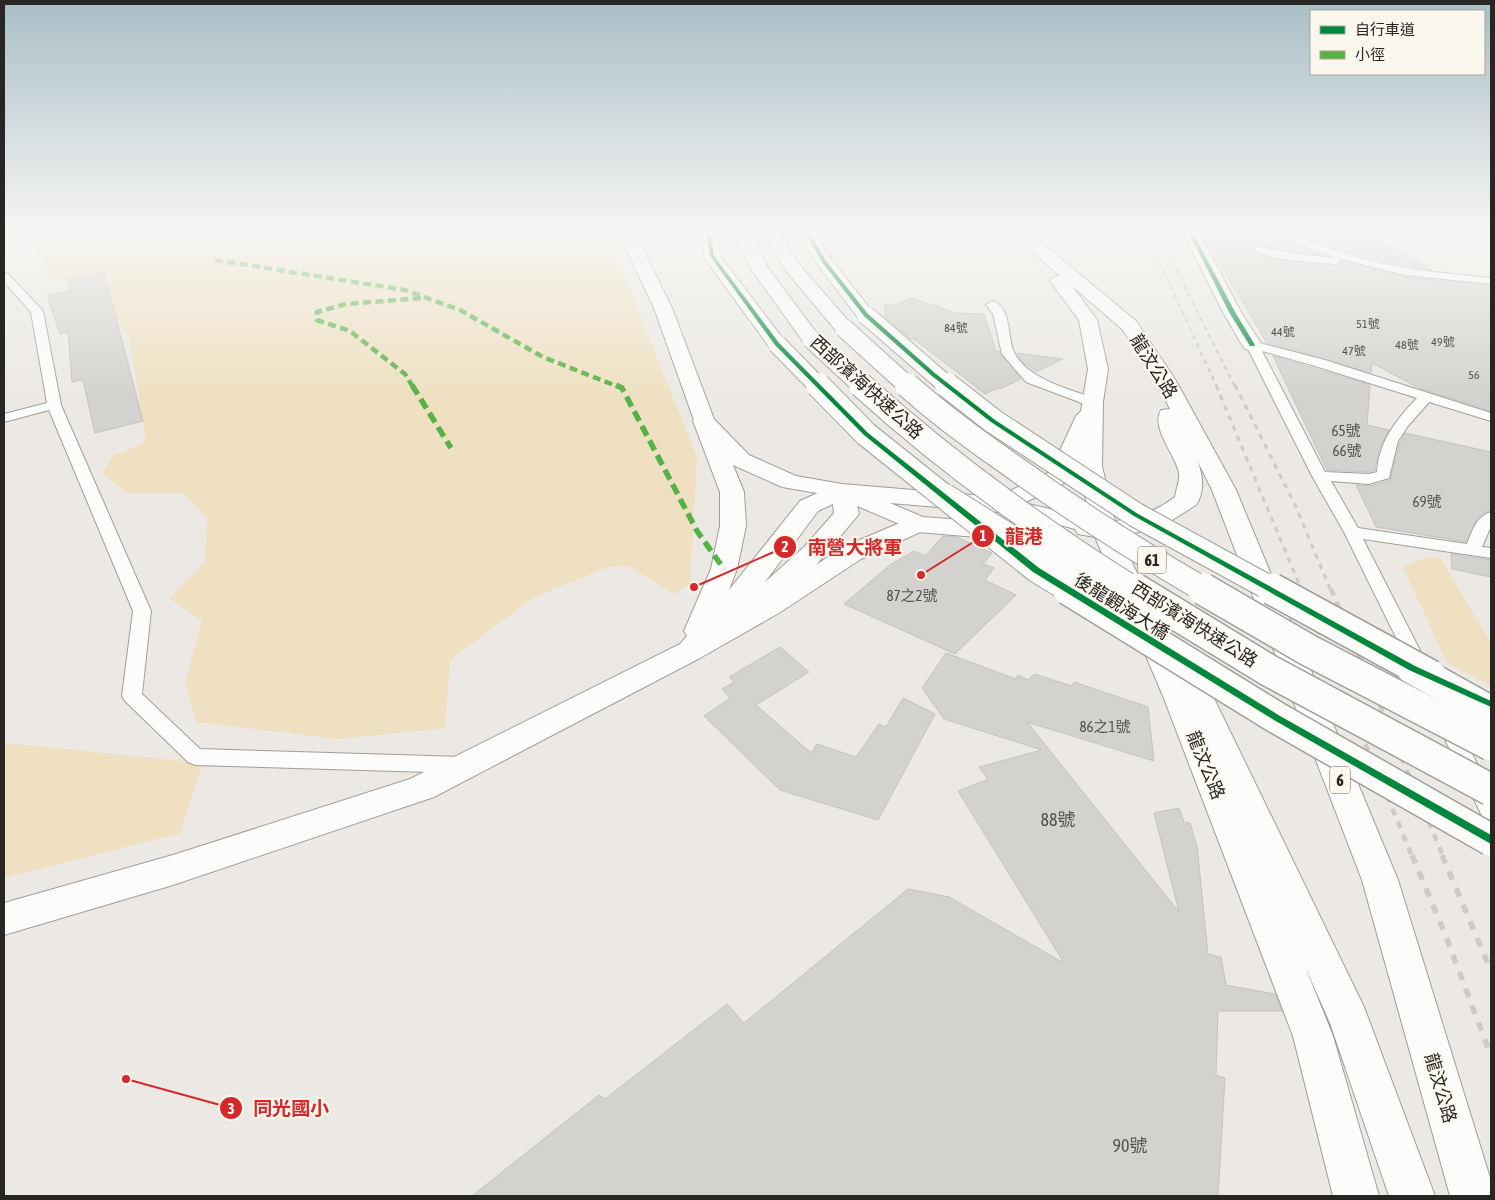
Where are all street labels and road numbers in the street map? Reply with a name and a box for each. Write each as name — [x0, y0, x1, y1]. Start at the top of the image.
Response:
street label: 龍汶公路 — [1126, 330, 1182, 402]
street label: 西部濱海快速公路 — [806, 331, 928, 443]
road number: 61 — [1138, 546, 1166, 574]
street label: 後龍觀海大橋 — [1071, 568, 1173, 644]
street label: 西部濱海快速公路 — [1128, 577, 1262, 671]
street label: 龍汶公路 — [1183, 728, 1229, 802]
road number: 6 — [1330, 766, 1350, 794]
street label: 龍汶公路 — [1421, 1051, 1461, 1125]

